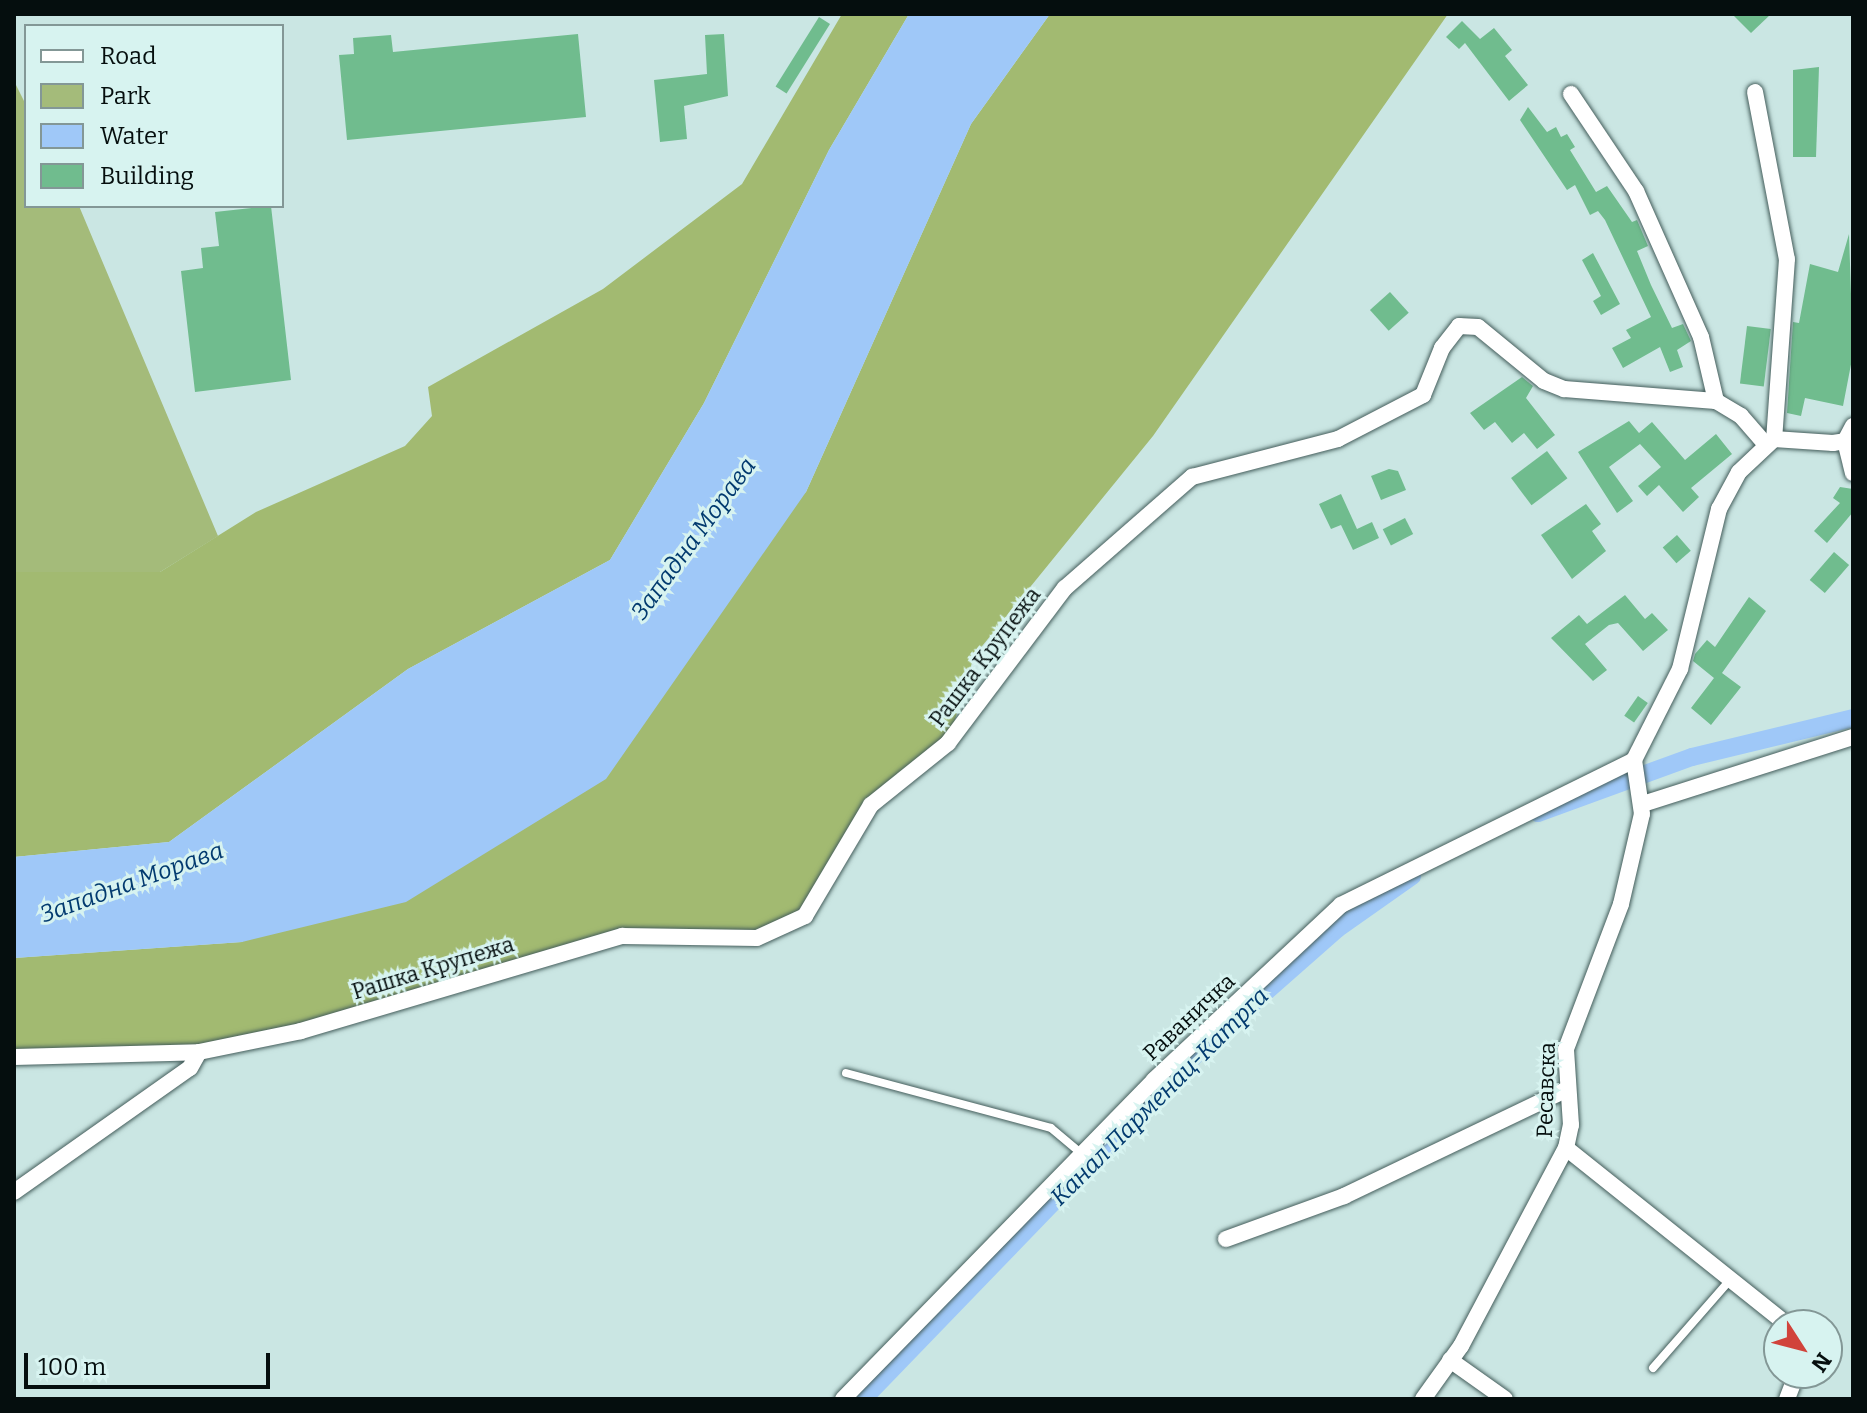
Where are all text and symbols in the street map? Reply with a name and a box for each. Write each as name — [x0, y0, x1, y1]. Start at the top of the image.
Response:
legend — [24, 24, 284, 208]
text: Road — [100, 42, 156, 70]
text: Park — [100, 82, 151, 110]
text: Water — [100, 122, 168, 150]
text: Building — [100, 162, 194, 190]
water label: Западна Морава — [626, 452, 762, 626]
street label: Рашка Крупежа — [924, 582, 1046, 732]
water label: Западна Морава — [36, 836, 228, 930]
street label: Рашка Крупежа — [349, 931, 517, 1005]
street label: Раваничка — [1138, 968, 1240, 1066]
water label: Канал Парменац-Катрга — [1045, 982, 1275, 1212]
street label: Ресавска — [1531, 1042, 1561, 1138]
north arrow — [1763, 1309, 1843, 1389]
scale bar — [28, 1337, 274, 1387]
text: N — [1805, 1347, 1837, 1377]
text: 100 m — [38, 1353, 106, 1381]

